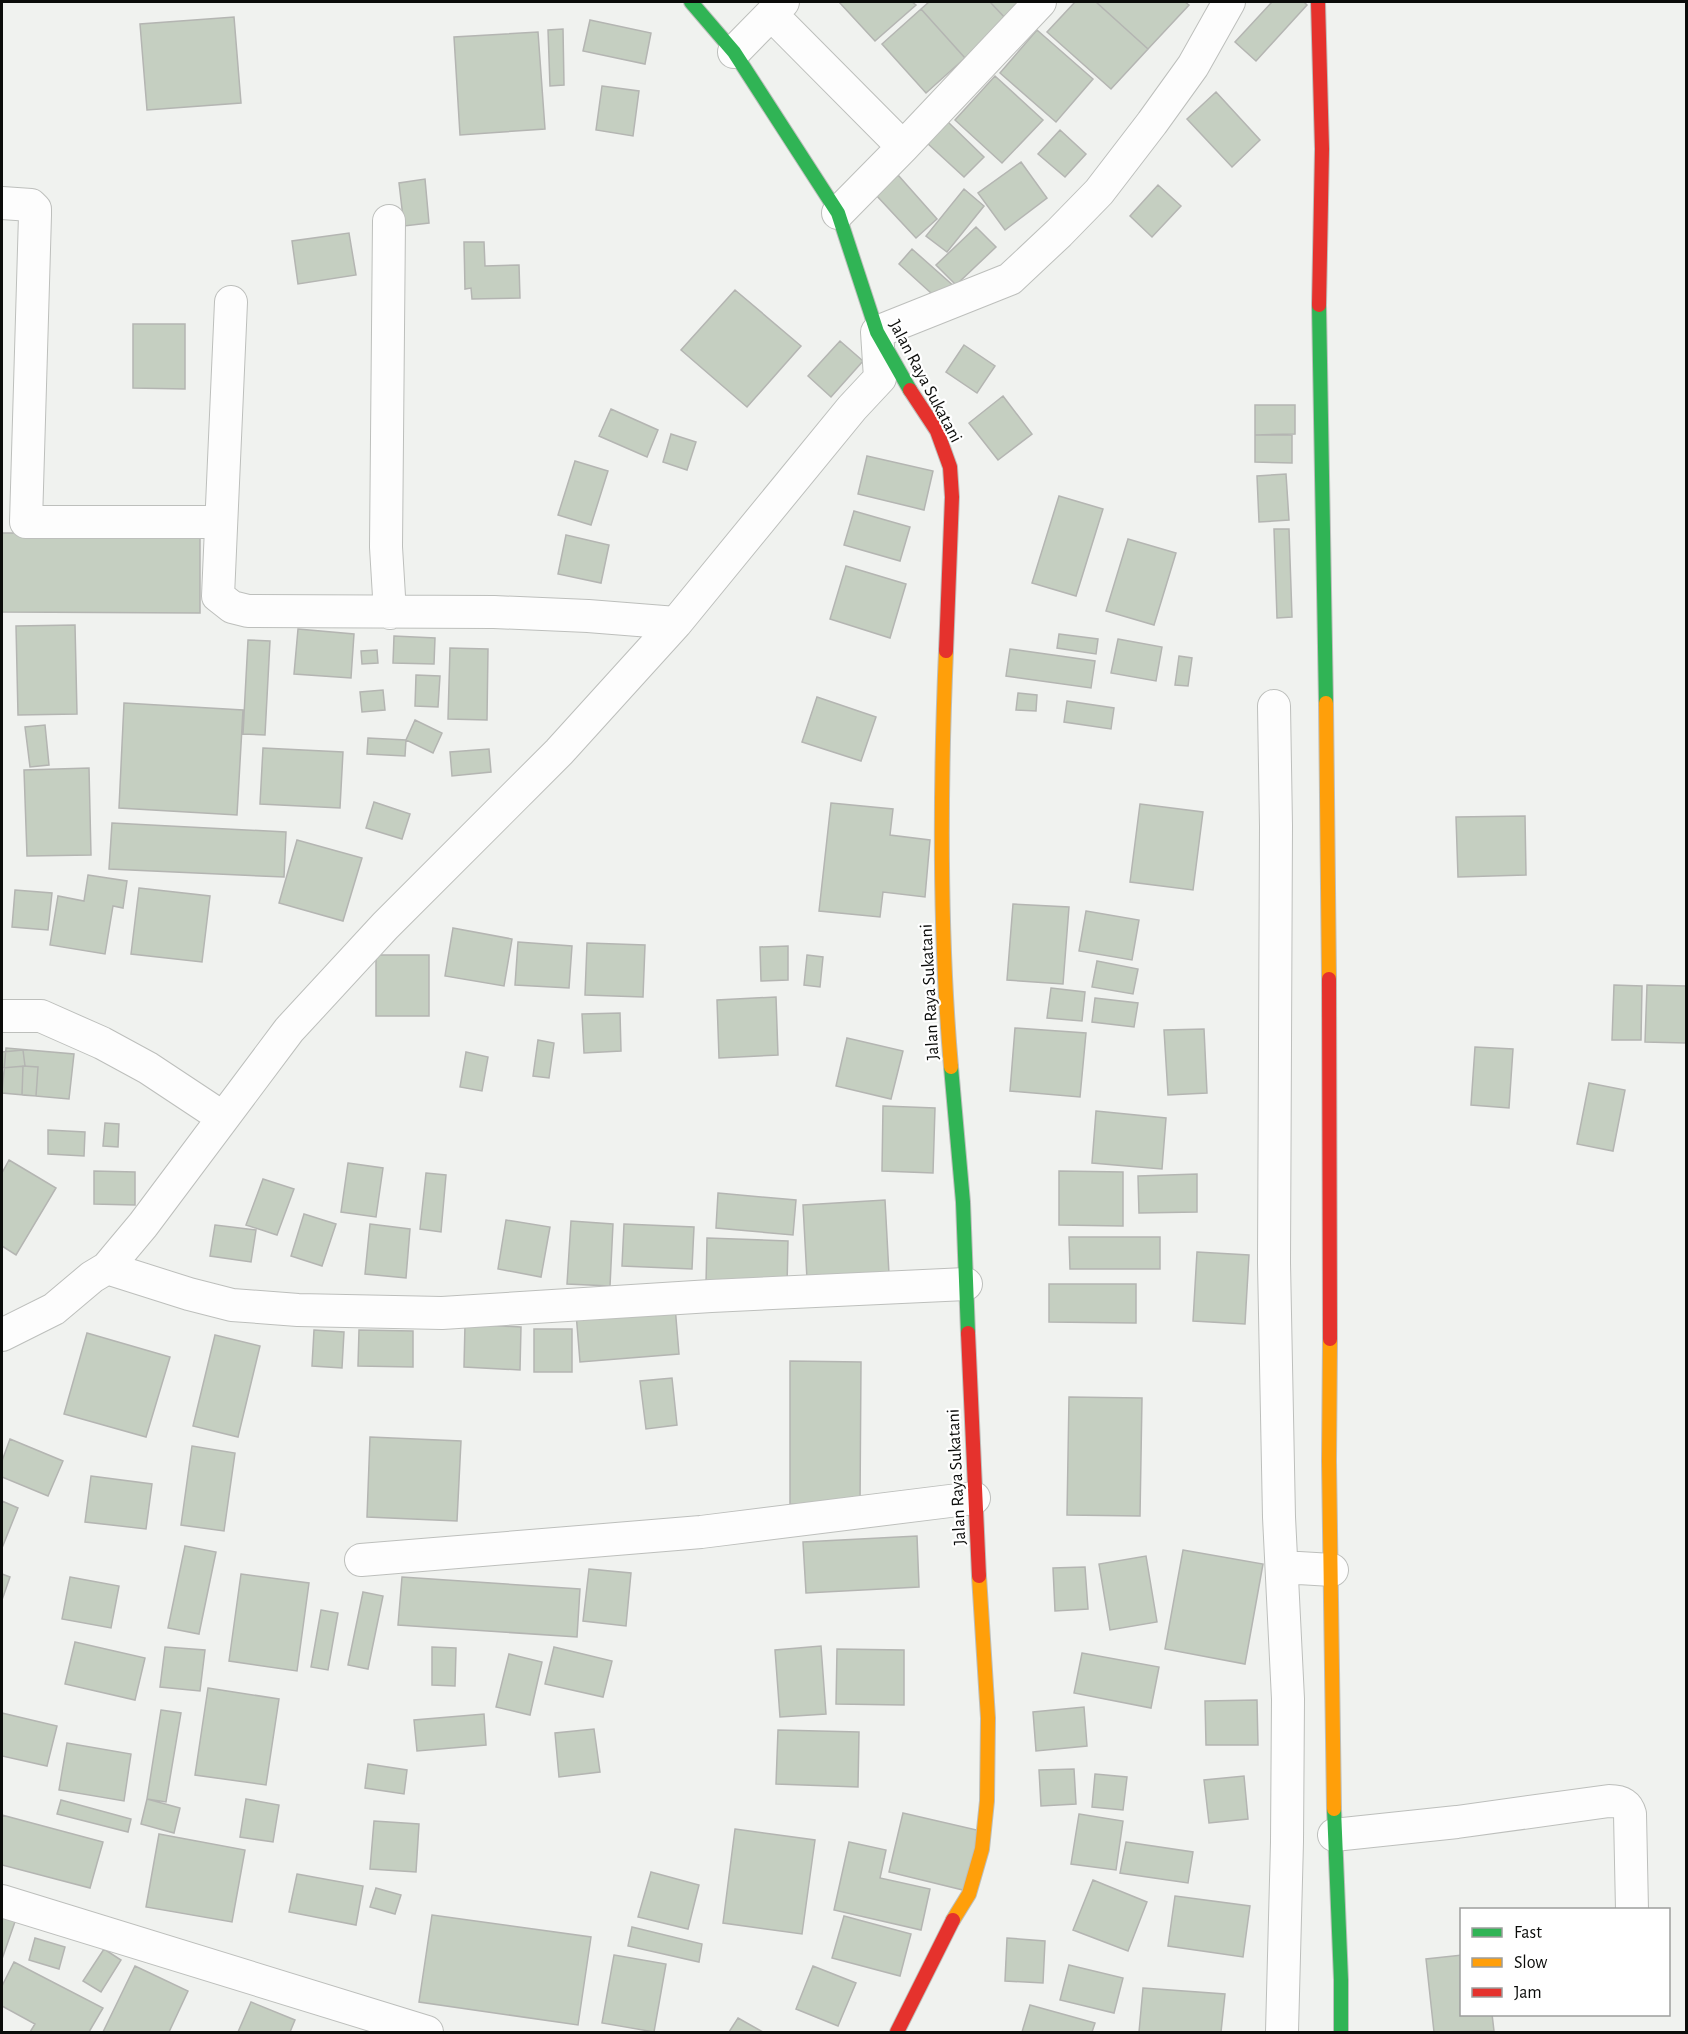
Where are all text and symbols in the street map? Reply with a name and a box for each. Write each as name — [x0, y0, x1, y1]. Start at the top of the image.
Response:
street label: Jalan Raya Sukatani — [885, 317, 965, 446]
street label: Jalan Raya Sukatani — [917, 923, 943, 1060]
street label: Jalan Raya Sukatani — [944, 1408, 970, 1545]
legend — [1460, 1908, 1670, 2016]
text: Fast — [1514, 1924, 1542, 1942]
text: Slow — [1514, 1954, 1547, 1972]
text: Jam — [1514, 1984, 1542, 2002]

